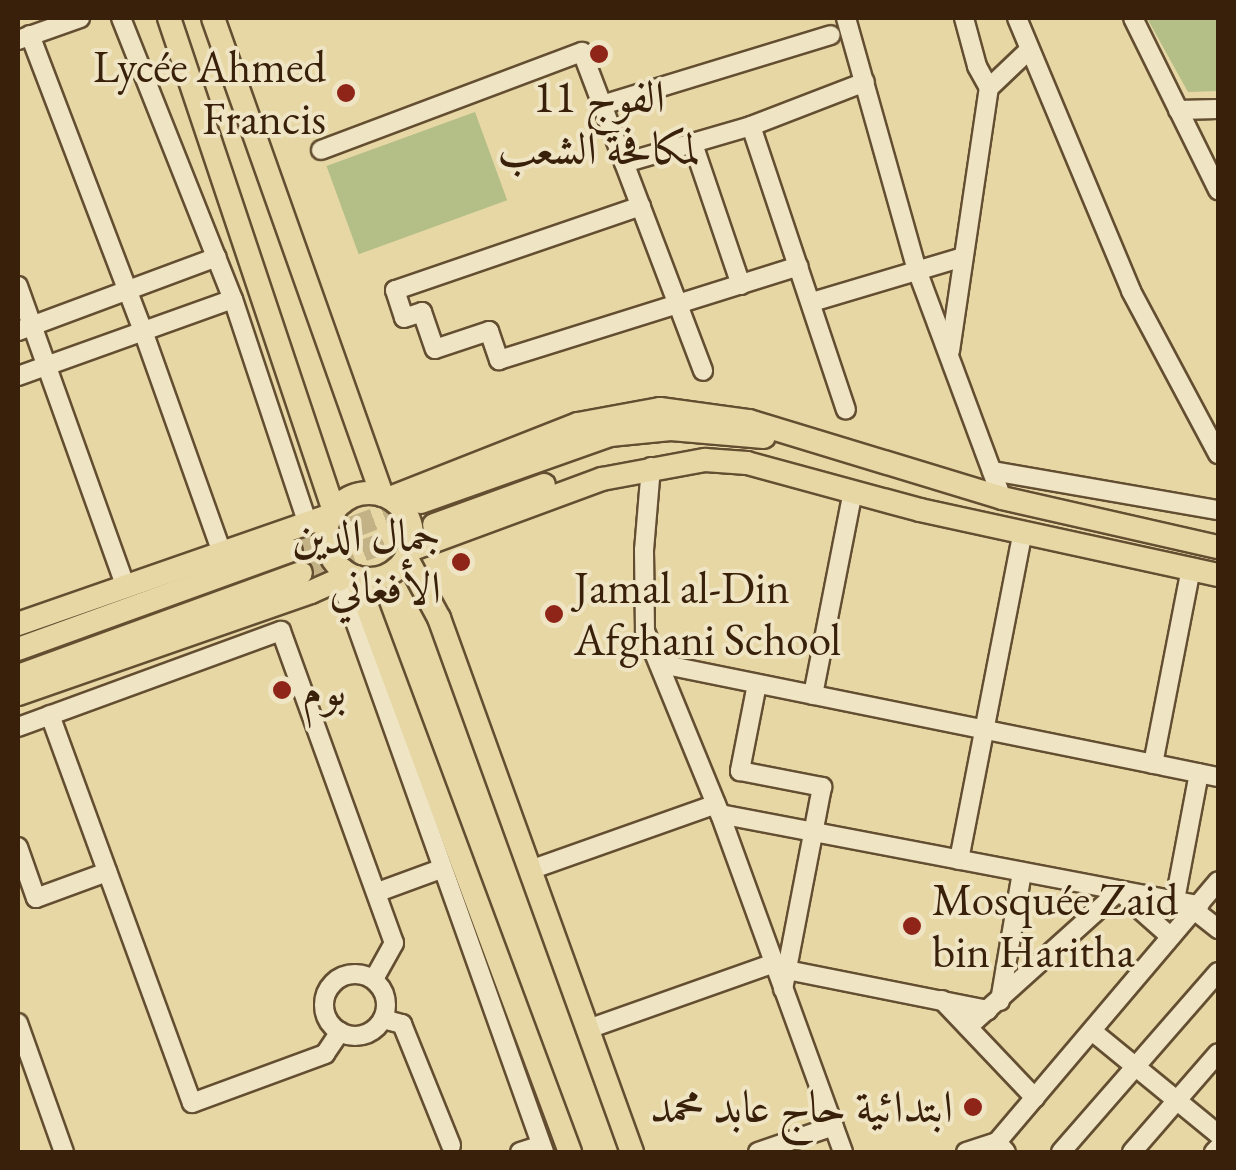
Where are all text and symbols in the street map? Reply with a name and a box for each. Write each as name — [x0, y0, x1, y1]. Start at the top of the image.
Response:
place label: Lycée Ahmed Francis — [93, 40, 326, 146]
marker: الفوج 11 لمكافحة الشعب — [588, 43, 610, 65]
place label: الفوج 11 لمكافحة الشعب — [497, 70, 701, 176]
marker: Lycée Ahmed Francis — [335, 82, 357, 104]
place label: جمال الدين الأفغاني — [292, 509, 441, 615]
marker: جمال الدين الأفغاني — [450, 551, 472, 573]
place label: Jamal al-Din Afghani School — [574, 561, 841, 667]
marker: Jamal al-Din Afghani School — [543, 603, 565, 625]
place label: بوم — [302, 663, 346, 717]
marker: بوم — [271, 679, 293, 701]
place label: Mosquée Zaid bin Haritha — [932, 873, 1178, 979]
marker: Mosquée Zaid bin Haritha — [901, 915, 923, 937]
place label: ابتدائية حاج عابد محمد — [650, 1080, 953, 1134]
marker: ابتدائية حاج عابد محمد — [962, 1096, 984, 1118]

